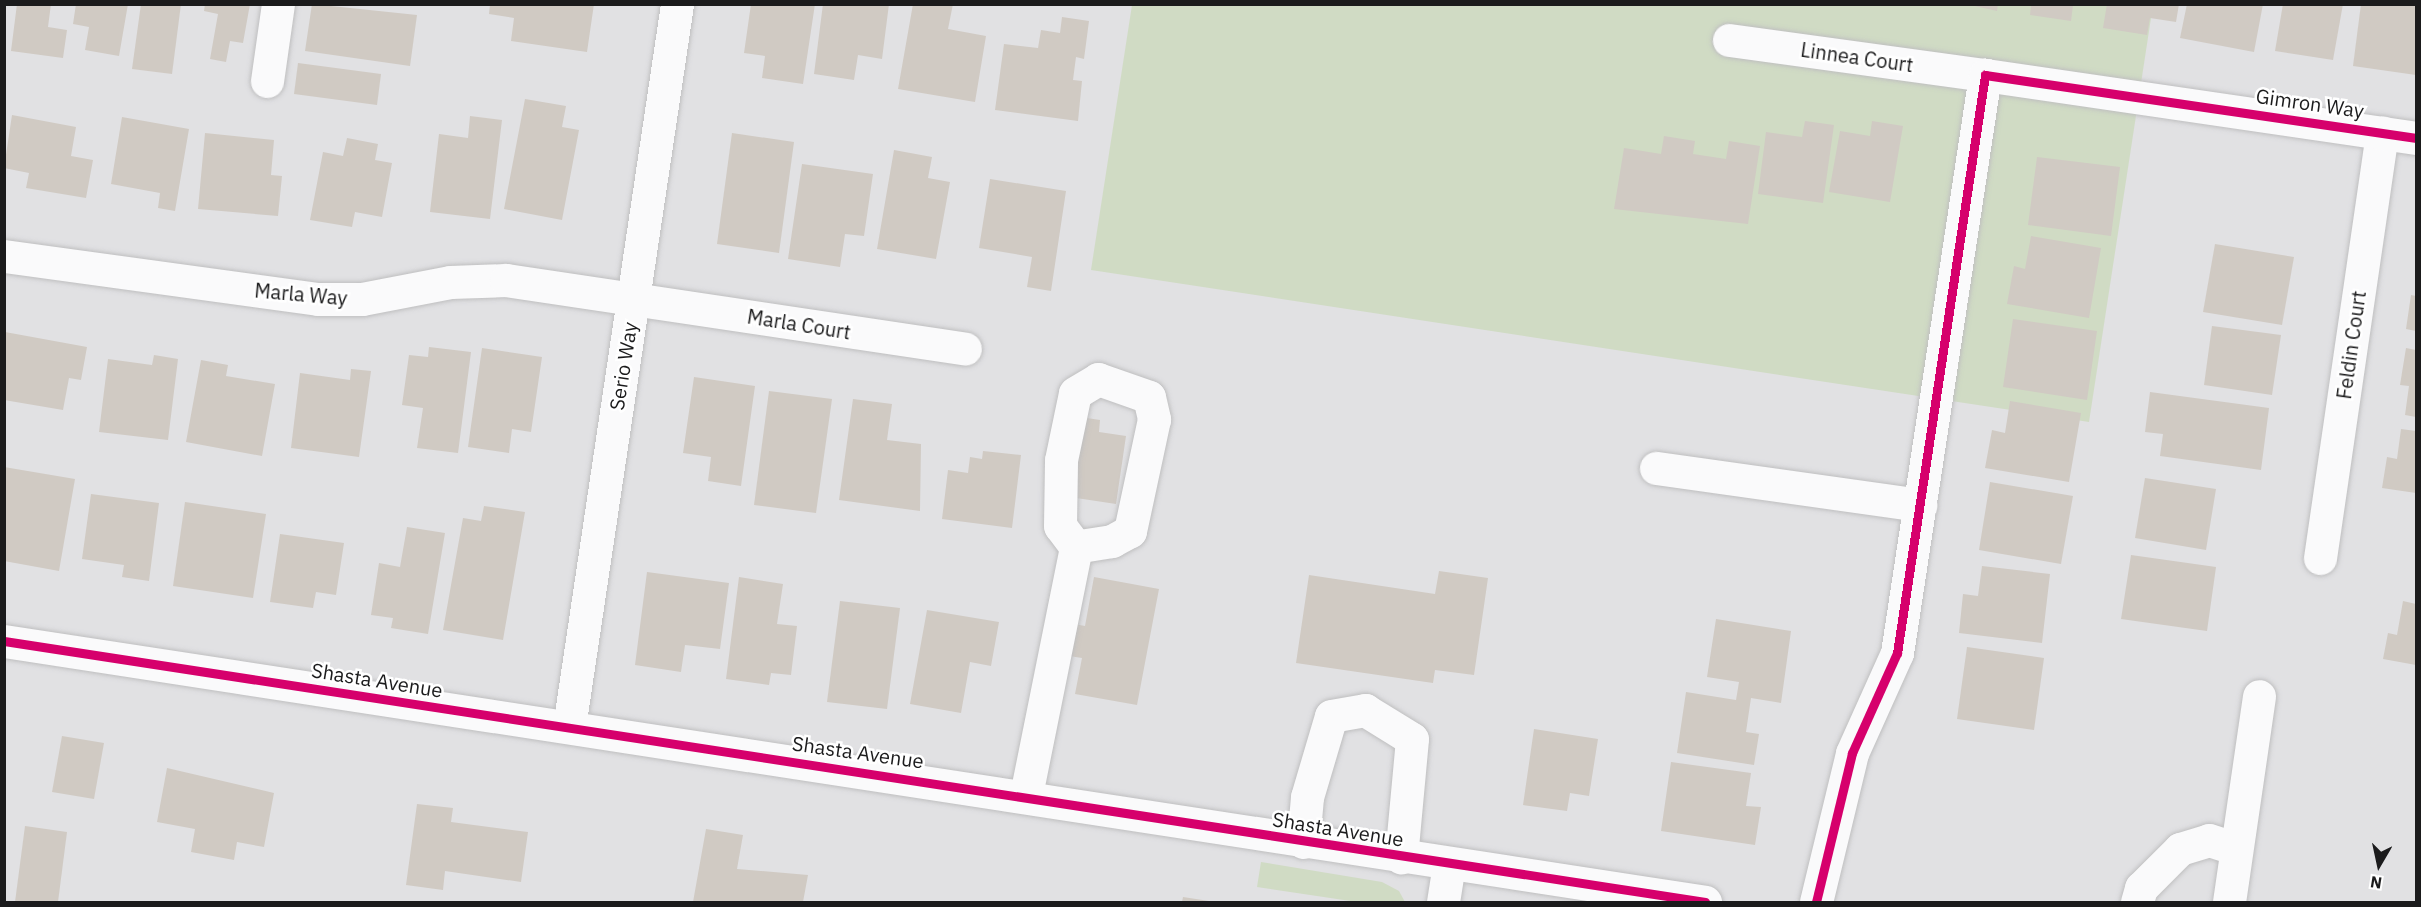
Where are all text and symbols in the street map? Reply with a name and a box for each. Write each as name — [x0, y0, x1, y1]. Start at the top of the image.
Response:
street label: Linnea Court — [1799, 37, 1915, 77]
street label: Gimron Way — [2254, 84, 2366, 122]
street label: Marla Way — [253, 278, 349, 310]
street label: Feldin Court — [2332, 289, 2370, 401]
street label: Marla Court — [746, 304, 852, 344]
street label: Serio Way — [604, 320, 642, 412]
street label: Shasta Avenue — [310, 658, 444, 702]
street label: Shasta Avenue — [791, 731, 925, 773]
street label: Shasta Avenue — [1271, 807, 1405, 851]
north arrow — [2349, 835, 2409, 895]
text: N — [2369, 872, 2383, 894]

